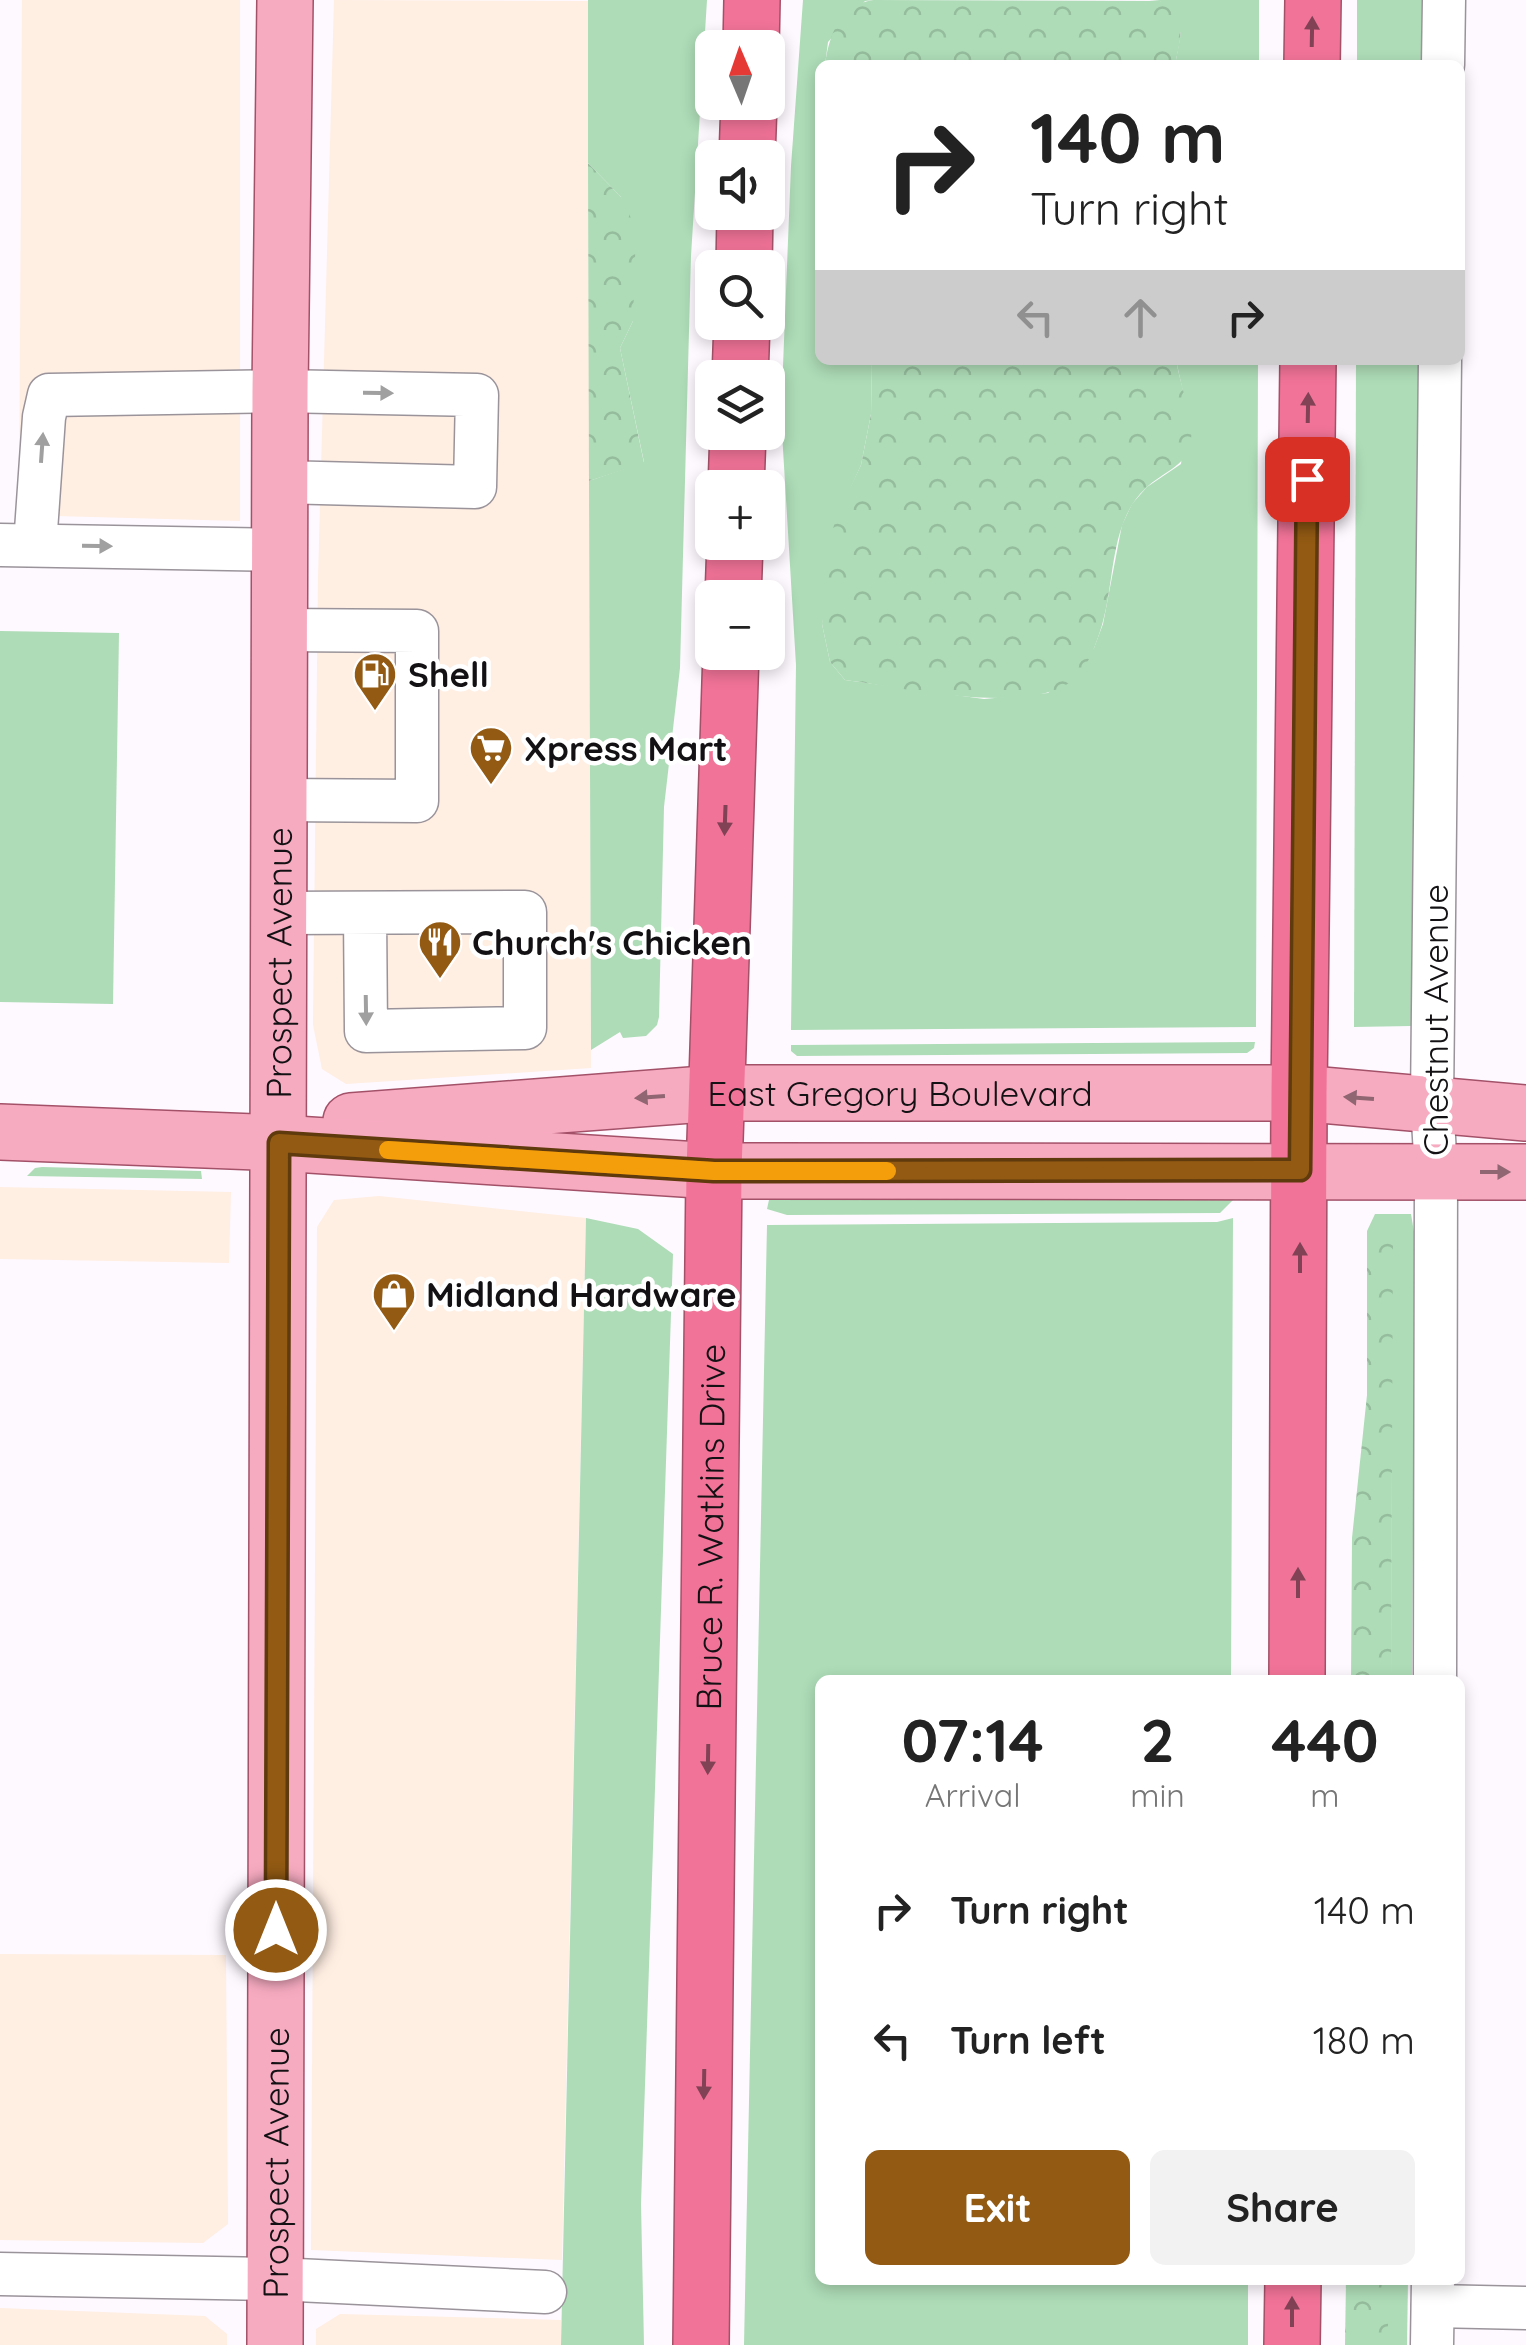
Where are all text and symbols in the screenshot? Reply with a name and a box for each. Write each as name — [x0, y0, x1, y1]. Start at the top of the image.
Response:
one-way arrow — [1305, 16, 1321, 48]
north arrow — [695, 30, 785, 120]
map controls — [695, 30, 785, 670]
text: 140 m — [1030, 93, 1226, 181]
icon: right — [865, 100, 995, 230]
button: sound — [695, 140, 785, 230]
text: Turn right — [1030, 180, 1229, 236]
button: search — [695, 250, 785, 340]
icon: left — [1008, 290, 1063, 345]
icon: ahead — [1113, 290, 1168, 345]
icon: right — [1218, 290, 1273, 345]
button: layers — [695, 360, 785, 450]
one-way arrow — [362, 385, 394, 401]
one-way arrow — [1300, 391, 1316, 423]
one-way arrow — [34, 431, 50, 463]
pin — [1265, 437, 1350, 522]
icon: arrive — [1280, 452, 1335, 507]
button: + — [695, 470, 785, 560]
one-way arrow — [82, 539, 114, 555]
button: − — [695, 580, 785, 670]
fuel station icon: Shell — [352, 651, 398, 712]
place label: Shell — [408, 652, 489, 696]
supermarket icon: Xpress Mart — [468, 725, 514, 786]
place label: Xpress Mart — [524, 726, 728, 770]
one-way arrow — [717, 804, 733, 836]
street label: Prospect Avenue — [256, 827, 301, 1099]
street label: Chestnut Avenue — [1413, 884, 1457, 1156]
restaurant icon: Church's Chicken — [417, 919, 463, 980]
place label: Church's Chicken — [472, 920, 752, 964]
one-way arrow — [358, 995, 374, 1027]
street label: East Gregory Boulevard — [707, 1071, 1093, 1115]
one-way arrow — [1343, 1089, 1375, 1105]
one-way arrow — [633, 1090, 665, 1106]
one-way arrow — [1480, 1164, 1512, 1180]
one-way arrow — [1292, 1241, 1308, 1273]
shop icon: Midland Hardware — [371, 1271, 417, 1332]
place label: Midland Hardware — [426, 1272, 737, 1316]
street label: Bruce R. Watkins Drive — [686, 1344, 734, 1710]
one-way arrow — [1290, 1566, 1306, 1598]
text: 07:14 — [901, 1702, 1044, 1777]
text: 2 — [1140, 1702, 1175, 1777]
text: 440 — [1271, 1702, 1379, 1777]
one-way arrow — [700, 1743, 716, 1775]
text: Arrival — [925, 1775, 1021, 1815]
text: min — [1130, 1775, 1185, 1815]
text: m — [1310, 1775, 1339, 1815]
position arrow — [224, 1878, 328, 1982]
icon: right — [865, 1883, 920, 1938]
text: Turn right — [950, 1886, 1129, 1934]
text: 140 m — [1314, 1886, 1415, 1934]
icon: left — [865, 2013, 920, 2068]
text: Turn left — [950, 2016, 1106, 2064]
text: 180 m — [1313, 2016, 1415, 2064]
street label: Prospect Avenue — [253, 2027, 298, 2299]
one-way arrow — [696, 2068, 712, 2100]
button: Exit — [865, 2150, 1130, 2265]
button: Share — [1150, 2150, 1415, 2265]
one-way arrow — [1284, 2296, 1300, 2328]

